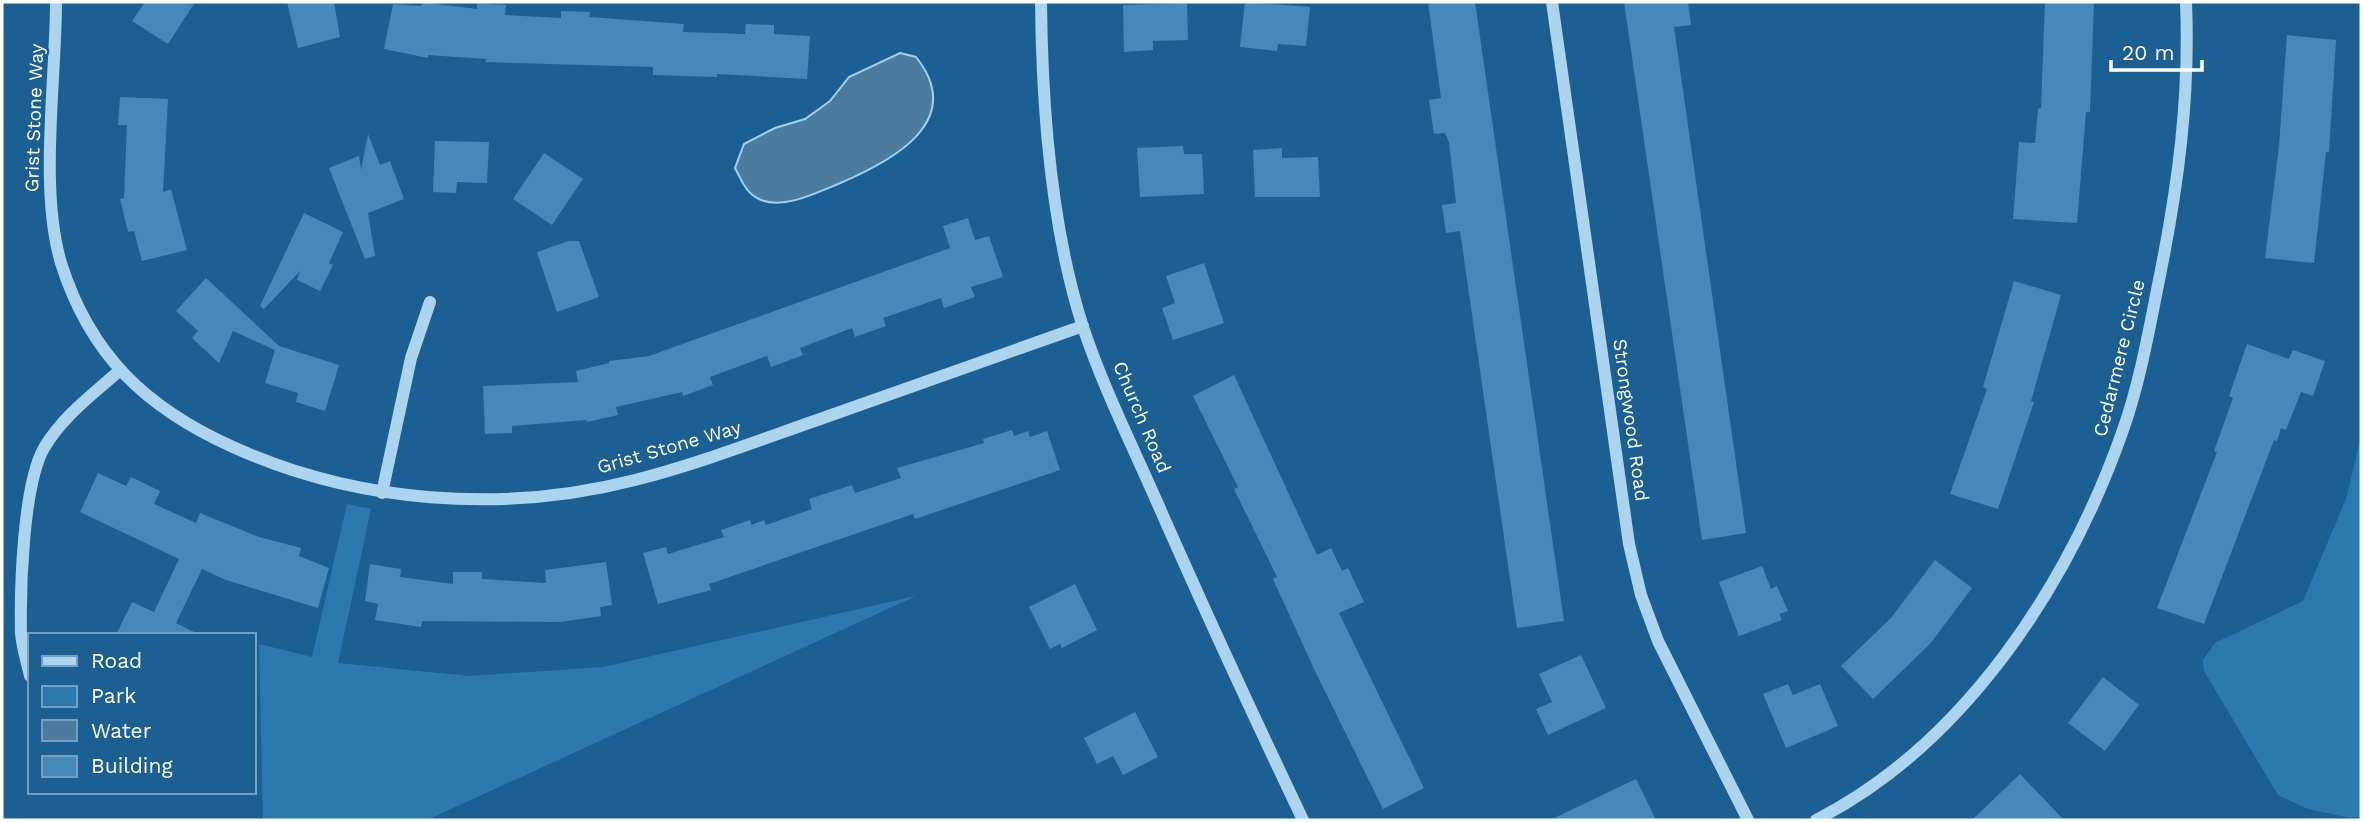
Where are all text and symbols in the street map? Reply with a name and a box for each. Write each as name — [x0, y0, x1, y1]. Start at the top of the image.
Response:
scale bar — [2111, 28, 2202, 72]
text: 20 m — [2122, 40, 2174, 65]
street label: Grist Stone Way — [20, 43, 48, 193]
street label: Cedarmere Circle — [2088, 277, 2150, 439]
street label: Strongwood Road — [1608, 337, 1654, 503]
street label: Church Road — [1108, 358, 1176, 476]
street label: Grist Stone Way — [594, 415, 744, 479]
legend — [28, 633, 256, 794]
text: Road — [91, 648, 142, 673]
text: Park — [91, 683, 136, 708]
text: Water — [91, 718, 152, 743]
text: Building — [91, 753, 173, 778]

